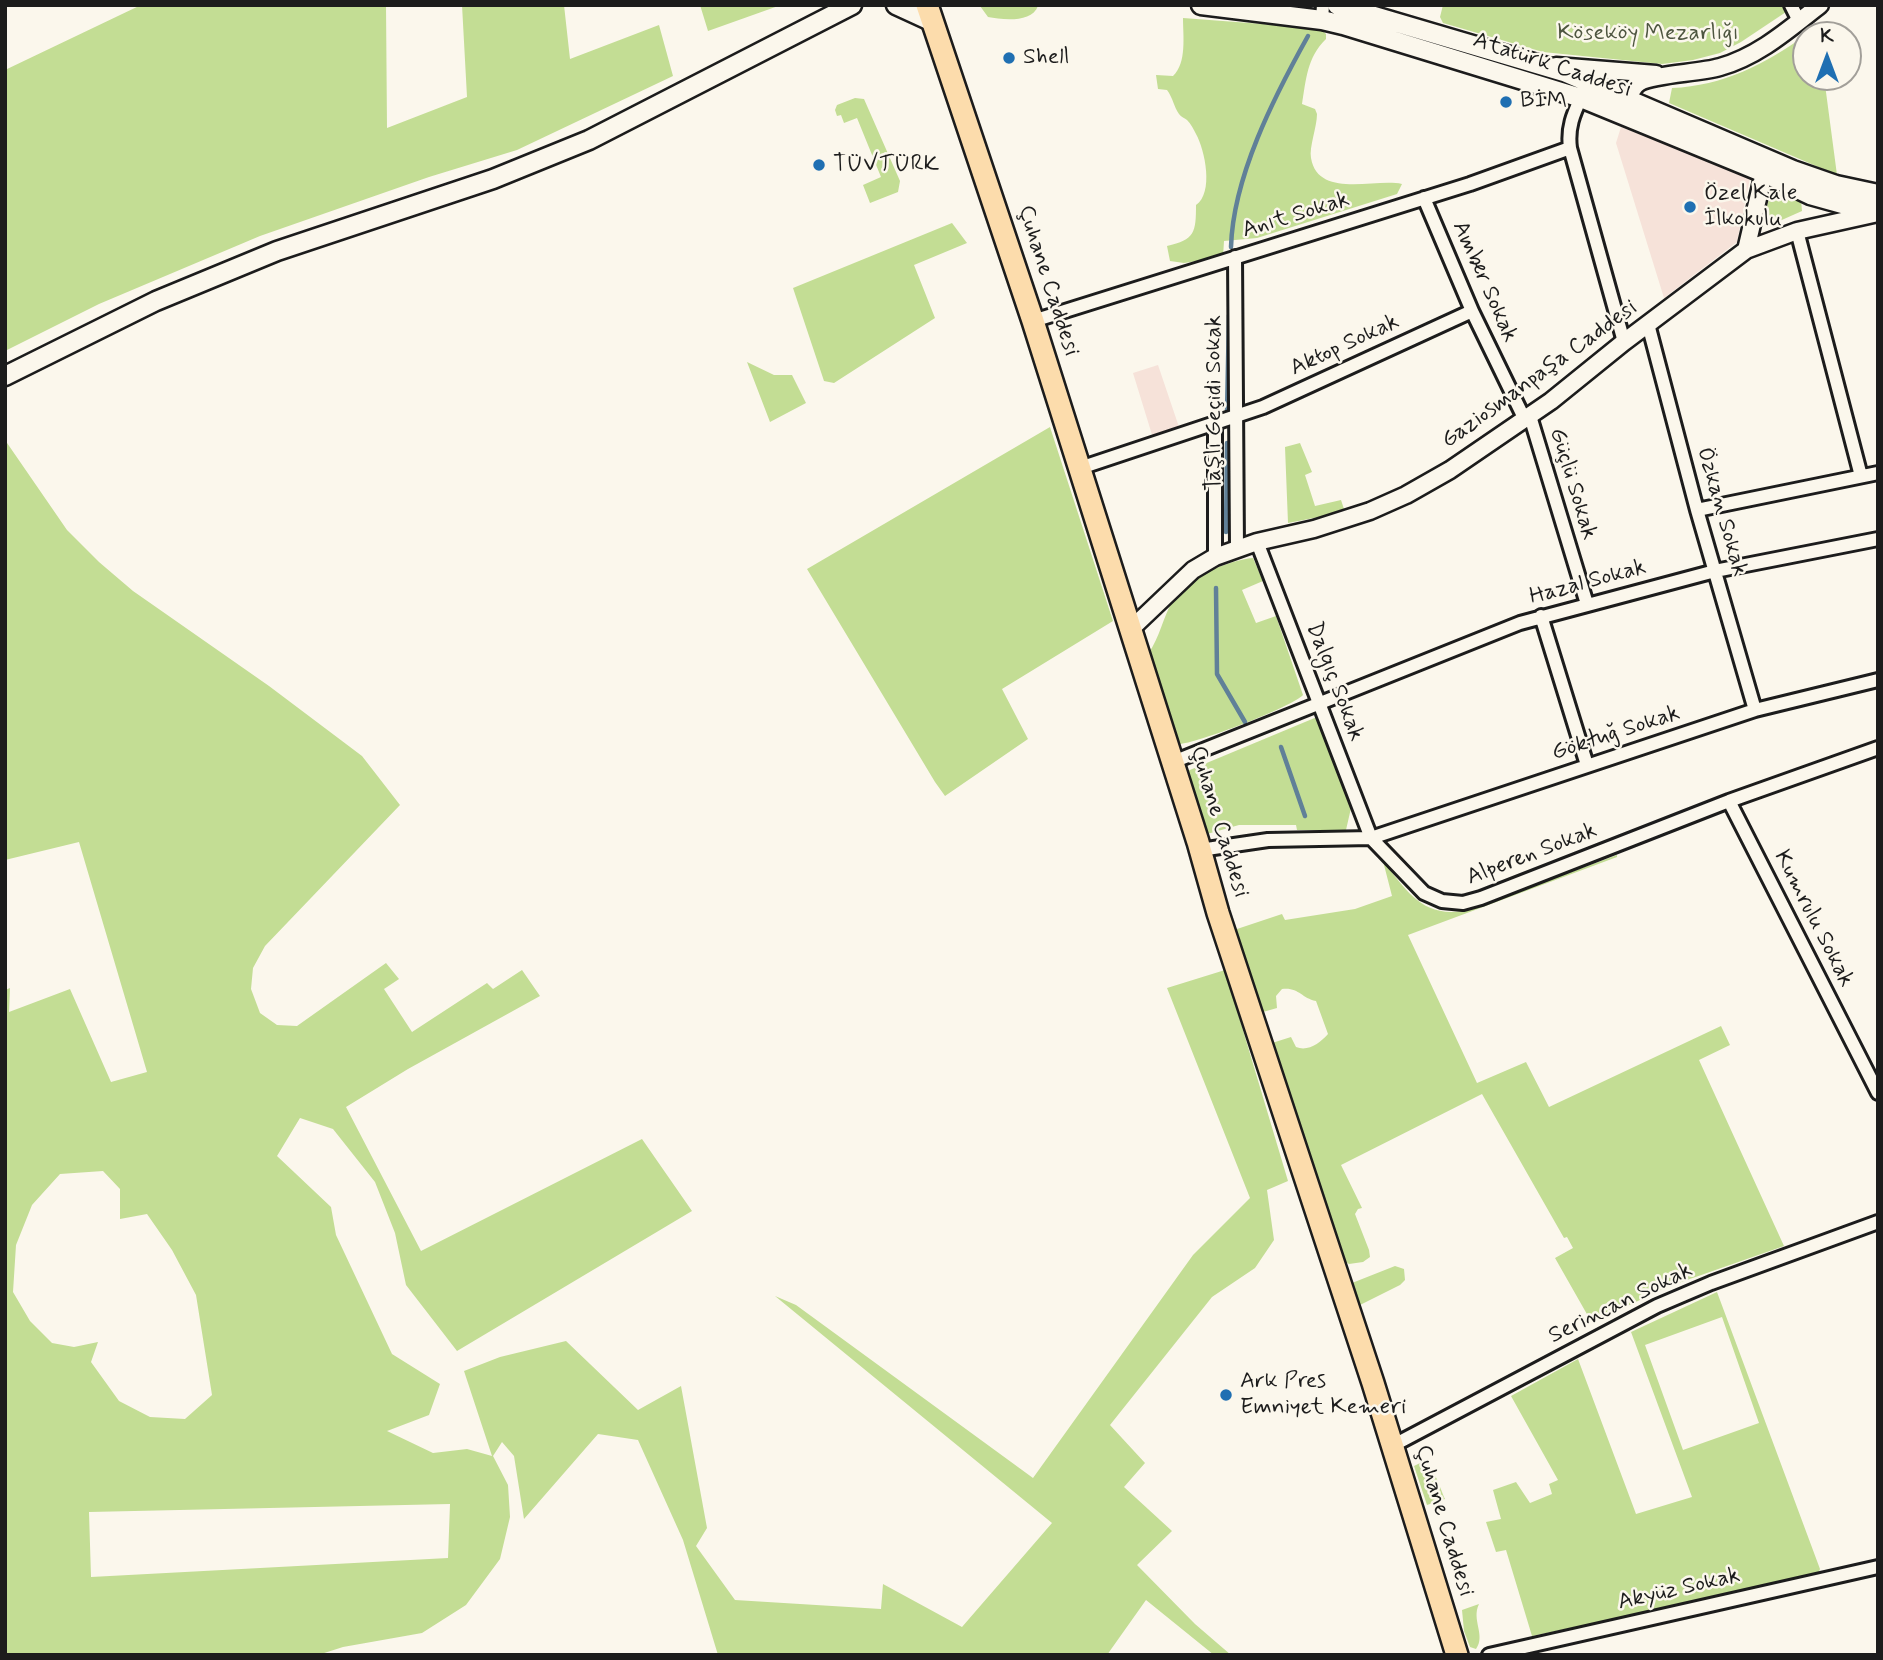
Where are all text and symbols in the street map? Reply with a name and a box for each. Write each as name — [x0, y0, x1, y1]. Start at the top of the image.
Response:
park label: Köseköy Mezarlığı — [1557, 20, 1739, 48]
north arrow — [1792, 21, 1862, 91]
text: K — [1820, 24, 1834, 49]
street label: Atatürk Caddesi — [1469, 27, 1635, 105]
place label: Shell — [1023, 44, 1069, 72]
marker: Shell — [1001, 50, 1017, 66]
place label: BİM — [1520, 88, 1567, 116]
marker: BİM — [1498, 94, 1514, 110]
place label: TÜVTÜRK — [833, 151, 939, 179]
marker: TÜVTÜRK — [811, 157, 827, 173]
place label: Özel Kale İlkokulu — [1704, 180, 1797, 234]
street label: Anıt Sokak — [1239, 187, 1353, 245]
marker: Özel Kale İlkokulu — [1682, 199, 1698, 215]
street label: Çuhane Caddesi — [1010, 202, 1084, 360]
street label: Amber Sokak — [1445, 217, 1523, 347]
street label: Gaziosmanpaşa Caddesi — [1437, 295, 1643, 455]
street label: Aktop Sokak — [1286, 309, 1404, 383]
street label: Taşlı Geçidi Sokak — [1201, 315, 1229, 491]
street label: Güçlü Sokak — [1542, 425, 1602, 543]
street label: Özkan Sokak — [1689, 444, 1753, 580]
street label: Hazal Sokak — [1527, 554, 1649, 612]
street label: Dalgıç Sokak — [1299, 619, 1369, 745]
street label: Göktuğ Sokak — [1548, 700, 1684, 768]
street label: Çuhane Caddesi — [1182, 743, 1254, 901]
street label: Alperen Sokak — [1463, 818, 1601, 892]
street label: Kumrulu Sokak — [1767, 846, 1859, 992]
street label: Serincan Sokak — [1545, 1257, 1697, 1351]
place label: Ark Pres Emniyet Kemeri — [1240, 1368, 1406, 1422]
marker: Ark Pres Emniyet Kemeri — [1218, 1387, 1234, 1403]
street label: Çuhane Caddesi — [1407, 1442, 1479, 1600]
street label: Akyüz Sokak — [1615, 1563, 1743, 1617]

